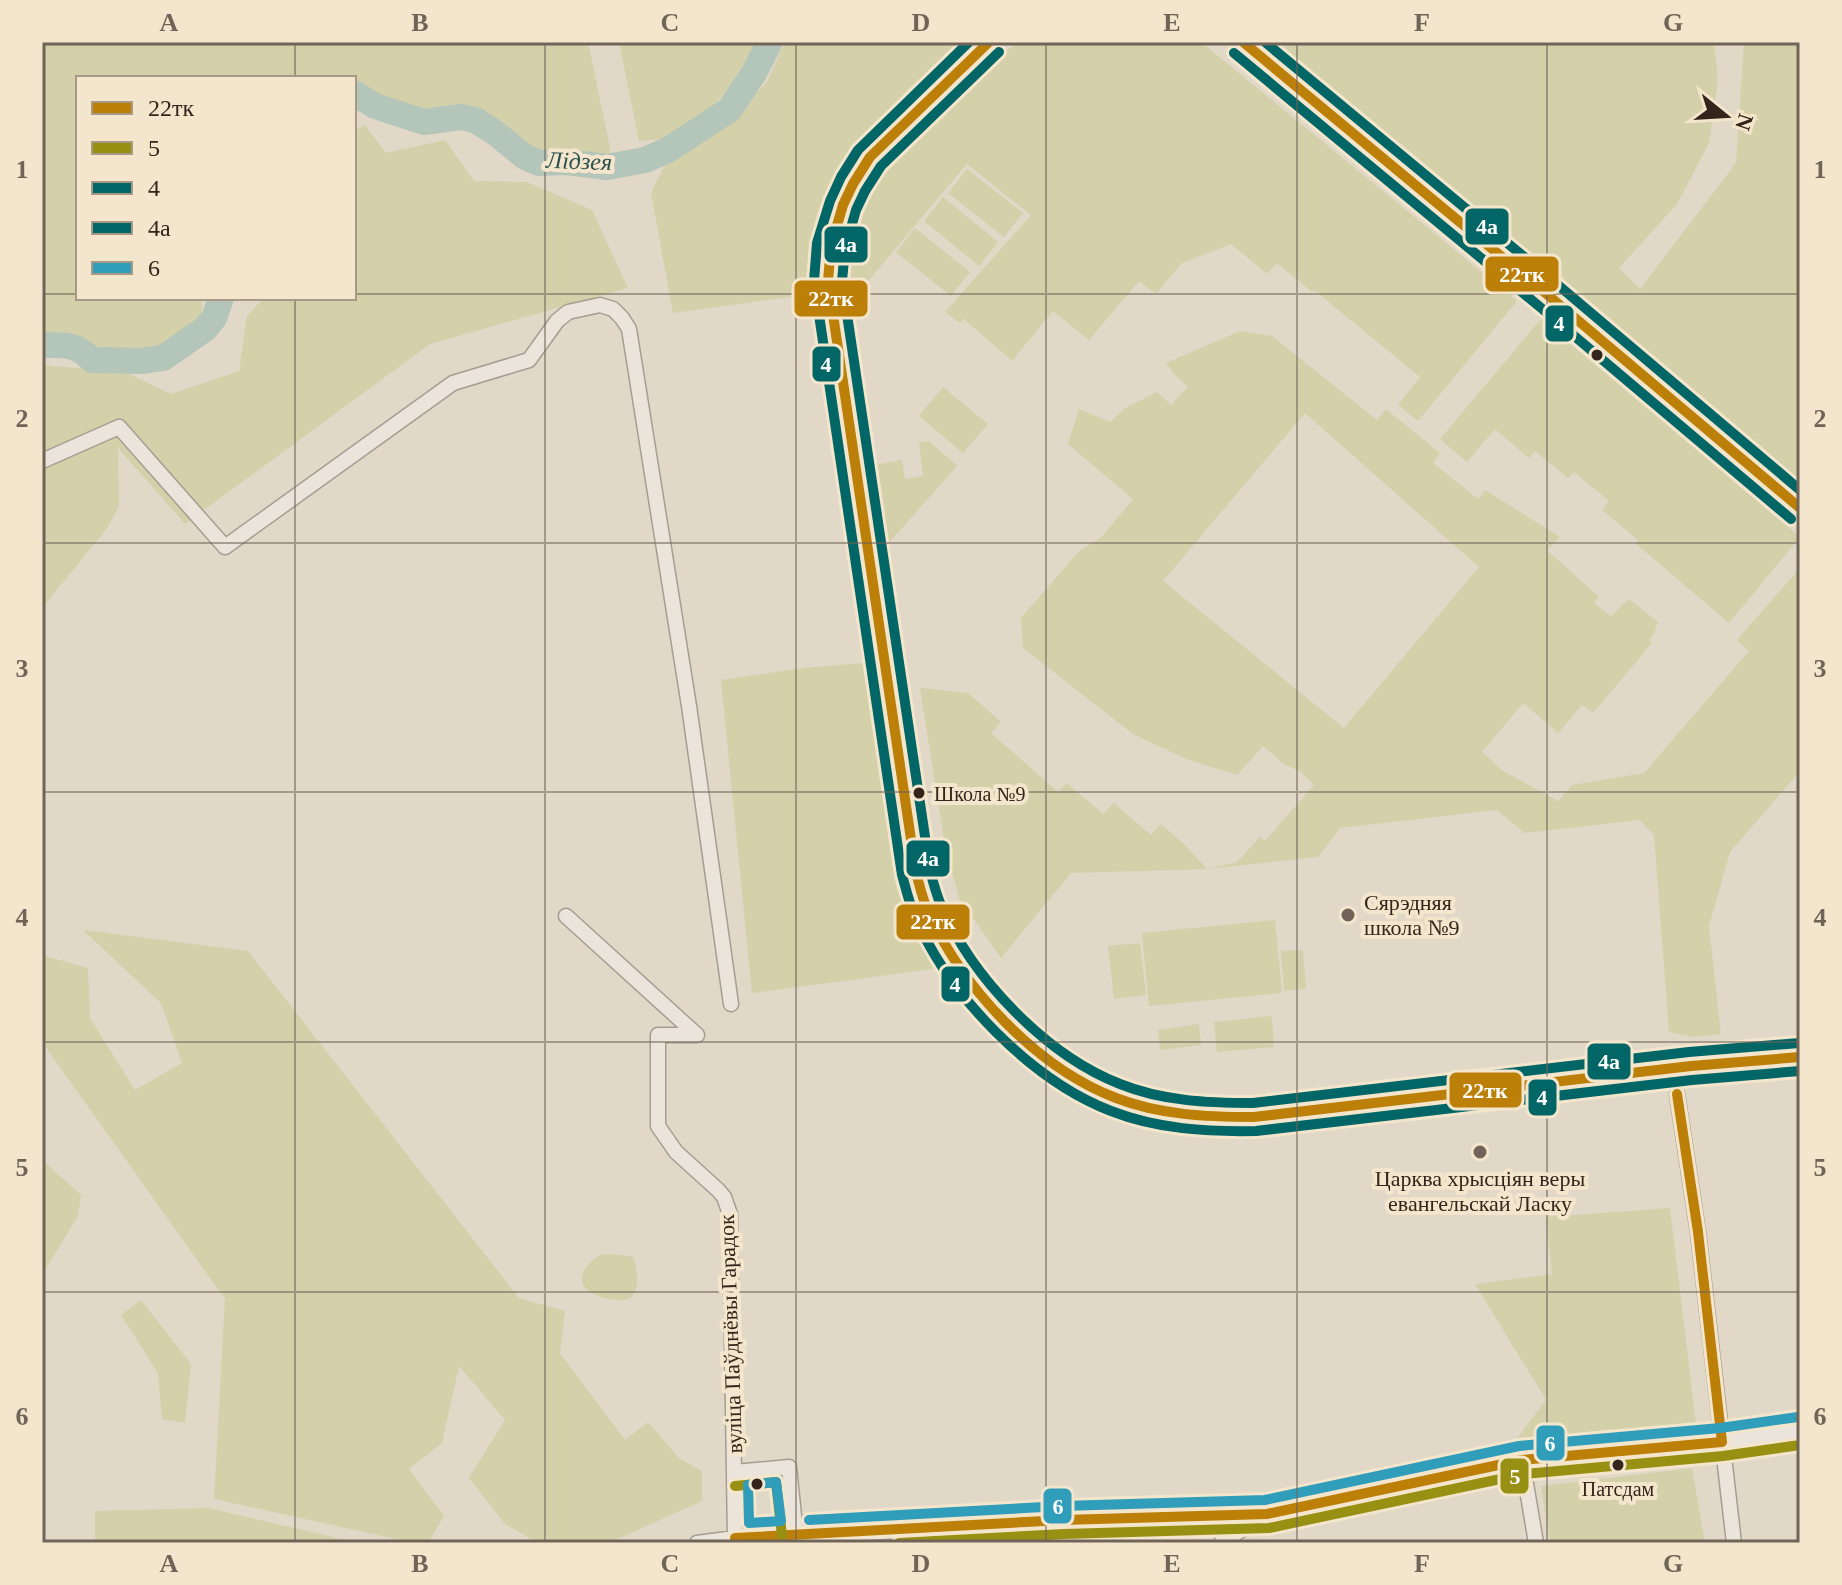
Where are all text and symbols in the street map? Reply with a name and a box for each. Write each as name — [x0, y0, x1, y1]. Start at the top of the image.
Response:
text: A — [160, 8, 179, 37]
text: B — [411, 8, 429, 37]
text: C — [661, 8, 679, 37]
text: D — [912, 8, 930, 37]
text: E — [1163, 8, 1181, 37]
text: F — [1414, 8, 1430, 37]
text: G — [1663, 8, 1683, 37]
legend — [76, 76, 356, 300]
north arrow — [1686, 76, 1766, 156]
text: 22тк — [148, 95, 194, 121]
text: N — [1730, 111, 1759, 134]
text: 5 — [148, 135, 160, 161]
water label: Лідзея — [544, 147, 613, 175]
text: 1 — [16, 155, 29, 184]
text: 1 — [1814, 155, 1827, 184]
text: 4 — [148, 175, 160, 201]
line badge: 4а — [1464, 207, 1510, 246]
text: 4а — [1476, 214, 1498, 239]
text: 4а — [148, 215, 171, 241]
line badge: 4а — [823, 225, 869, 264]
text: 4а — [835, 232, 857, 257]
text: 6 — [148, 255, 160, 281]
line badge: 22тк — [1484, 255, 1560, 293]
text: 22тк — [1499, 262, 1545, 287]
line badge: 22тк — [793, 279, 869, 318]
text: 22тк — [808, 286, 854, 311]
line badge: 4 — [1544, 304, 1575, 343]
text: 4 — [1554, 311, 1565, 336]
line badge: 4 — [811, 345, 842, 383]
unlabelled marker — [1589, 347, 1605, 363]
text: 4 — [821, 352, 832, 377]
text: 2 — [16, 404, 29, 433]
text: 2 — [1814, 404, 1827, 433]
text: 3 — [16, 654, 29, 683]
text: 3 — [1814, 654, 1827, 683]
place label: Школа №9 — [934, 783, 1026, 805]
marker: Школа №9 — [911, 785, 927, 801]
line badge: 4а — [905, 839, 951, 878]
text: 4а — [917, 846, 939, 871]
place label: Сярэдняя школа №9 — [1364, 890, 1459, 940]
text: 4 — [16, 903, 29, 932]
line badge: 22тк — [895, 903, 971, 941]
text: 4 — [1814, 903, 1827, 932]
marker: Сярэдняя школа №9 — [1339, 906, 1357, 924]
text: 22тк — [910, 909, 956, 934]
line badge: 4 — [940, 965, 971, 1003]
text: 4 — [950, 972, 961, 997]
line badge: 4а — [1586, 1042, 1632, 1081]
text: 4а — [1598, 1049, 1620, 1074]
line badge: 22тк — [1448, 1071, 1523, 1109]
text: 22тк — [1462, 1078, 1508, 1103]
line badge: 4 — [1527, 1078, 1558, 1117]
text: 4 — [1537, 1085, 1548, 1110]
marker: Царква хрысціян веры евангельскай Ласку — [1471, 1143, 1489, 1161]
text: 5 — [16, 1153, 29, 1182]
text: 5 — [1814, 1153, 1827, 1182]
place label: Царква хрысціян веры евангельскай Ласку — [1375, 1166, 1585, 1216]
street label: вуліца Паўднёвы Гарадок — [714, 1214, 747, 1454]
text: 6 — [16, 1402, 29, 1431]
text: 6 — [1814, 1402, 1827, 1431]
line badge: 6 — [1535, 1424, 1566, 1462]
text: 6 — [1545, 1431, 1556, 1456]
line badge: 5 — [1499, 1457, 1530, 1495]
marker: Патсдам — [1610, 1457, 1626, 1473]
text: 5 — [1510, 1464, 1521, 1489]
unlabelled marker — [749, 1476, 765, 1492]
place label: Патсдам — [1582, 1478, 1655, 1501]
line badge: 6 — [1042, 1487, 1073, 1525]
text: 6 — [1053, 1494, 1064, 1519]
text: A — [160, 1549, 179, 1578]
text: B — [411, 1549, 429, 1578]
text: C — [661, 1549, 679, 1578]
text: D — [912, 1549, 930, 1578]
text: E — [1163, 1549, 1181, 1578]
text: F — [1414, 1549, 1430, 1578]
text: G — [1663, 1549, 1683, 1578]

